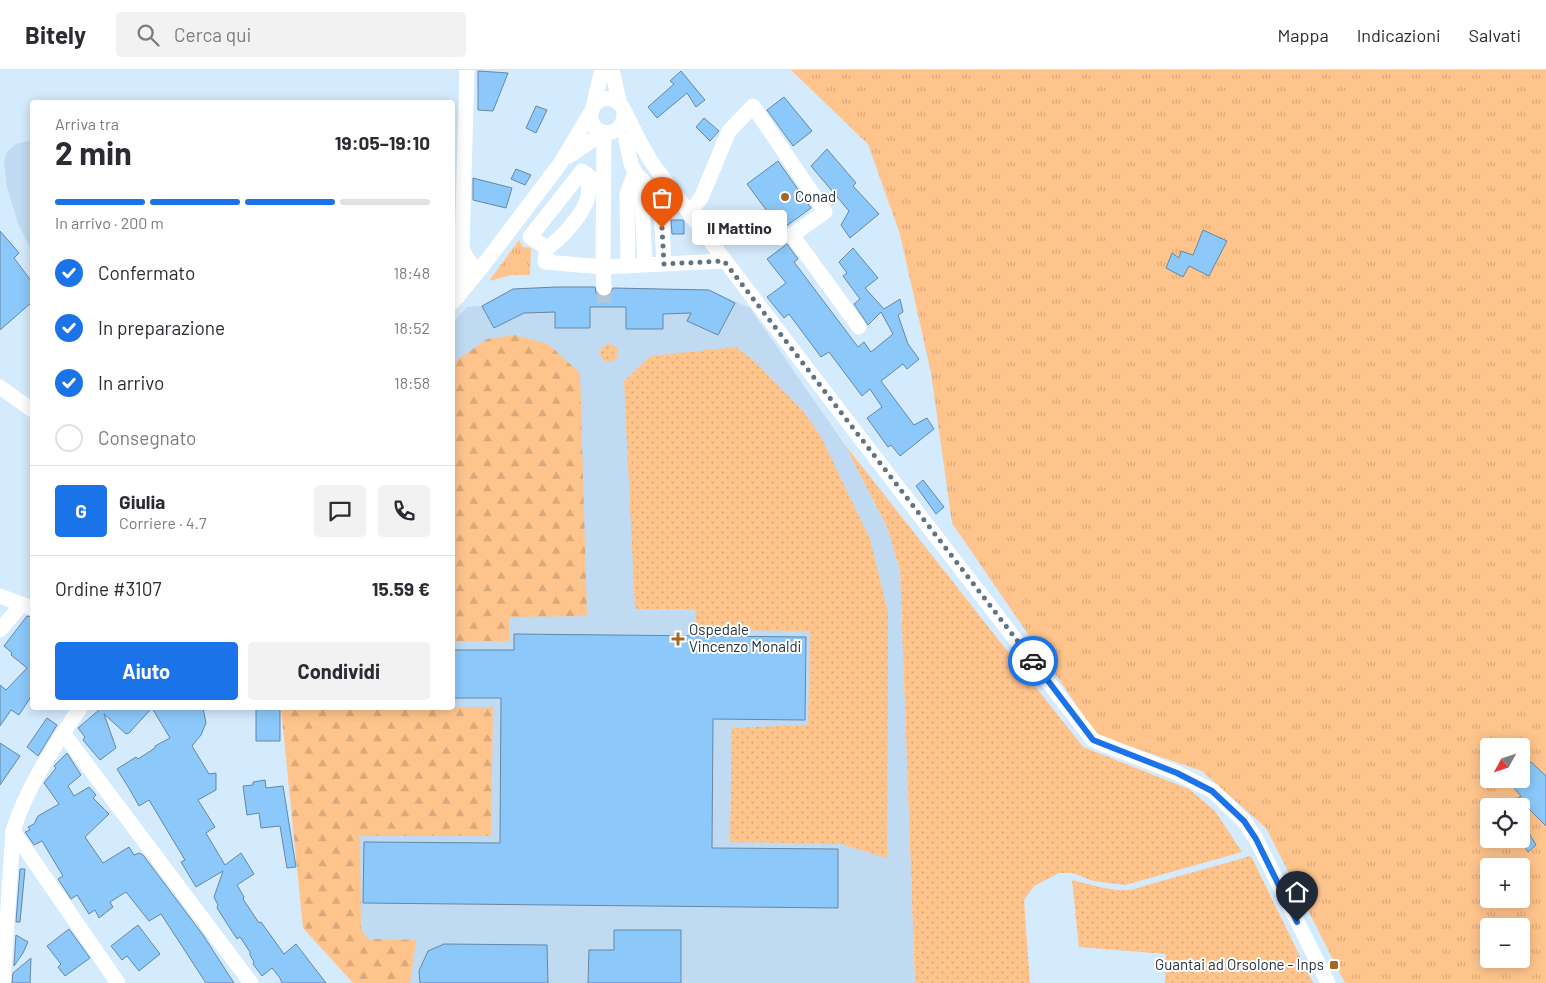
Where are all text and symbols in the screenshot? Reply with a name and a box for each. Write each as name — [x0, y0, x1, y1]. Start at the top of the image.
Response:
search box — [116, 12, 466, 57]
text: Bitely — [25, 20, 86, 49]
icon: search — [134, 21, 162, 49]
text: Cerca qui — [174, 23, 251, 46]
text: Mappa — [1278, 24, 1329, 46]
text: Indicazioni — [1357, 24, 1441, 46]
text: Salvati — [1469, 24, 1521, 46]
text: Arriva tra — [55, 114, 119, 133]
text: 19:05–19:10 — [335, 131, 430, 154]
text: 2 min — [55, 133, 132, 171]
pin — [641, 177, 683, 228]
icon: bag — [648, 184, 676, 212]
place label: Conad — [795, 187, 836, 205]
marker: Conad — [779, 191, 791, 203]
callout: Il Mattino — [692, 210, 787, 246]
text: In arrivo · 200 m — [55, 213, 164, 232]
text: Il Mattino — [707, 218, 772, 237]
icon: check — [55, 259, 83, 287]
text: Confermato — [98, 261, 195, 284]
text: 18:48 — [393, 263, 430, 282]
icon: check — [55, 314, 83, 342]
text: In preparazione — [98, 316, 225, 339]
text: 18:52 — [394, 318, 430, 337]
icon: check — [55, 369, 83, 397]
text: In arrivo — [98, 371, 164, 394]
text: 18:58 — [394, 373, 430, 392]
text: Consegnato — [98, 426, 196, 449]
button: chat — [314, 485, 366, 537]
button: phone — [378, 485, 430, 537]
text: Giulia — [119, 490, 165, 513]
text: G — [75, 499, 87, 522]
text: Corriere · 4.7 — [119, 513, 207, 532]
text: Ordine #3107 — [55, 577, 161, 600]
text: 15.59 € — [372, 577, 430, 600]
place label: Ospedale Vincenzo Monaldi — [689, 620, 801, 655]
marker: Ospedale Vincenzo Monaldi — [671, 632, 685, 646]
courier — [1008, 636, 1058, 686]
button: Aiuto — [55, 642, 238, 700]
button: Condividi — [248, 642, 430, 700]
icon: car — [1019, 647, 1047, 675]
north arrow — [1480, 738, 1530, 788]
map controls — [1480, 738, 1530, 968]
button: locate — [1480, 798, 1530, 848]
button: + — [1480, 858, 1530, 908]
pin — [1276, 871, 1318, 922]
icon: home — [1283, 878, 1311, 906]
button: − — [1480, 918, 1530, 968]
place label: Guantai ad Orsolone - Inps — [1155, 955, 1324, 973]
marker: Guantai ad Orsolone - Inps — [1328, 959, 1340, 971]

